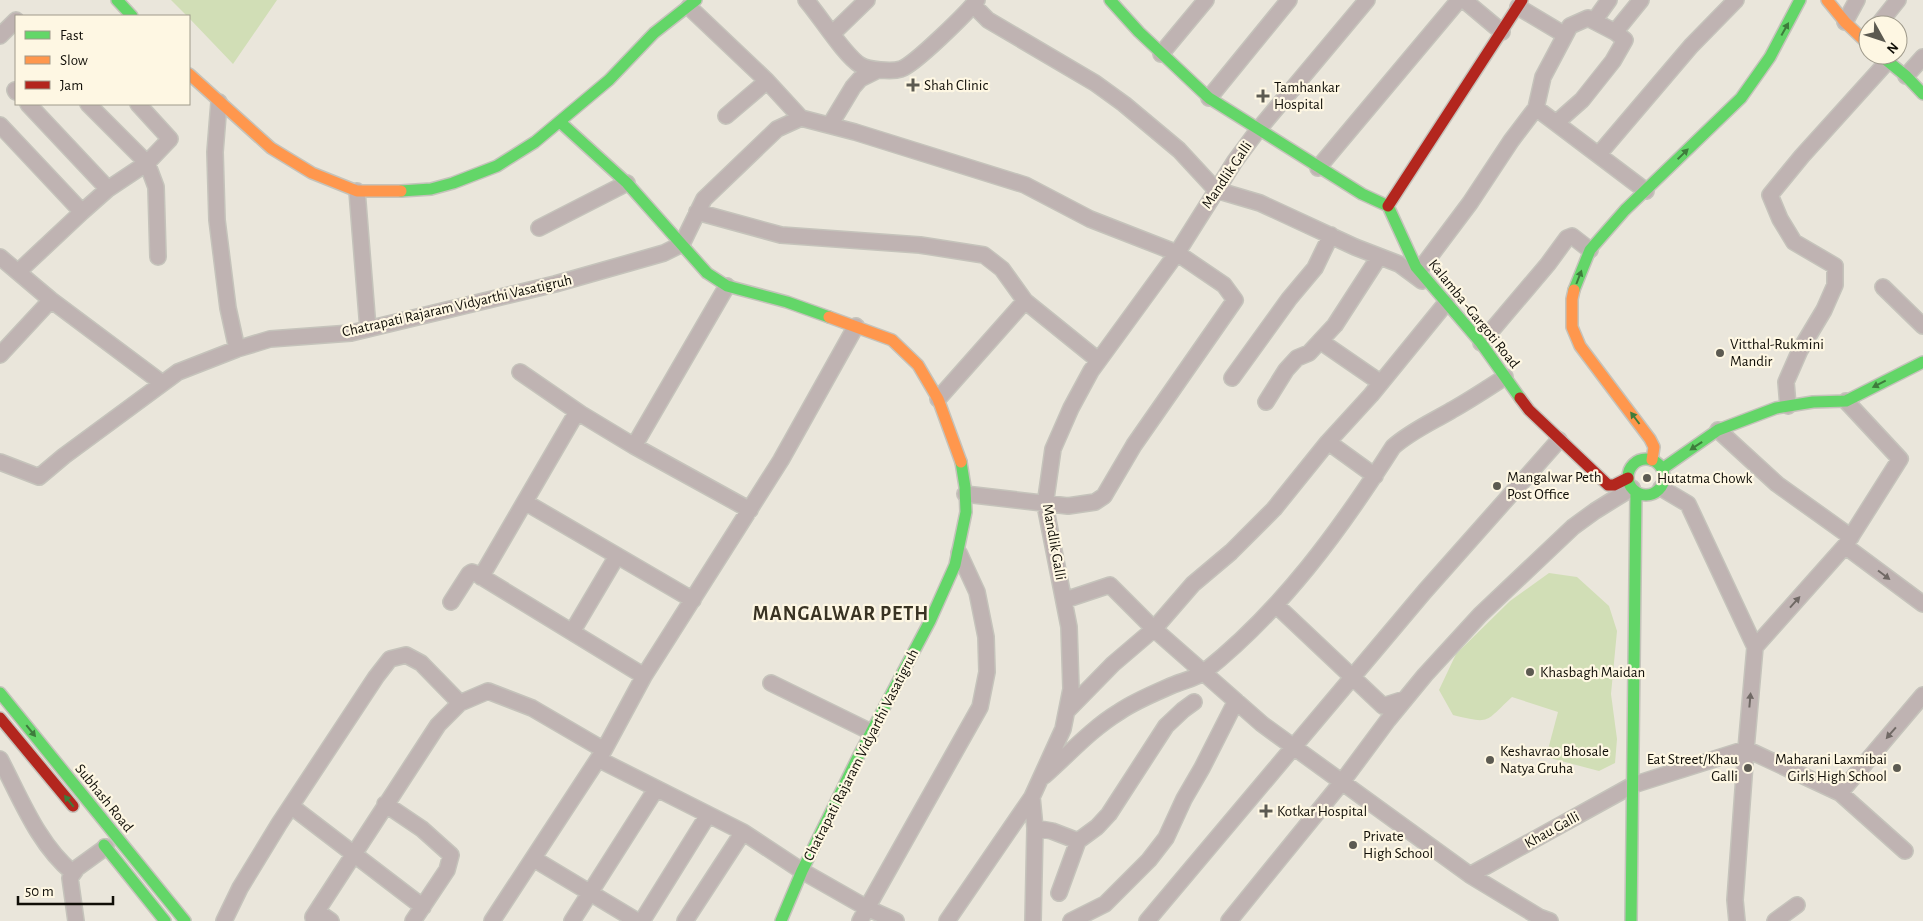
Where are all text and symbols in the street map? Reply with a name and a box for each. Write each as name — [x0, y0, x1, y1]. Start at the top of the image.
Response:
legend — [15, 15, 190, 105]
north arrow — [1858, 15, 1908, 65]
one-way arrow — [1781, 22, 1789, 37]
text: Fast — [60, 28, 84, 43]
text: N — [1884, 39, 1901, 56]
text: Slow — [60, 53, 88, 68]
text: Jam — [60, 78, 83, 93]
marker: Shah Clinic — [906, 78, 920, 92]
place label: Shah Clinic — [924, 78, 988, 93]
place label: Tamhankar Hospital — [1274, 80, 1340, 112]
marker: Tamhankar Hospital — [1256, 89, 1270, 103]
street label: Mandlik Galli — [1199, 139, 1255, 211]
one-way arrow — [1677, 148, 1689, 160]
street label: Kalamba -Gargoti Road — [1426, 257, 1522, 371]
one-way arrow — [1576, 269, 1583, 284]
street label: Chatrapati Rajaram Vidyarthi Vasatigruh — [341, 272, 573, 340]
place label: Vitthal-Rukmini Mandir — [1730, 337, 1824, 369]
marker: Vitthal-Rukmini Mandir — [1714, 347, 1726, 359]
one-way arrow — [1872, 380, 1887, 388]
one-way arrow — [1629, 412, 1640, 425]
one-way arrow — [1689, 441, 1703, 451]
place label: Mangalwar Peth Post Office — [1507, 470, 1602, 502]
place label: Hutatma Chowk — [1657, 471, 1753, 486]
marker: Hutatma Chowk — [1641, 472, 1653, 484]
marker: Mangalwar Peth Post Office — [1491, 480, 1503, 492]
street label: Mandlik Galli — [1040, 503, 1068, 581]
one-way arrow — [1877, 569, 1890, 580]
one-way arrow — [1789, 596, 1801, 608]
district label: MANGALWAR PETH — [753, 604, 929, 624]
street label: Chatrapati Rajaram Vidyarthi Vasatigruh — [801, 647, 921, 863]
place label: Khasbagh Maidan — [1540, 665, 1645, 680]
marker: Khasbagh Maidan — [1524, 666, 1536, 678]
one-way arrow — [1746, 692, 1754, 708]
one-way arrow — [26, 724, 37, 737]
one-way arrow — [1886, 726, 1897, 739]
place label: Keshavrao Bhosale Natya Gruha — [1500, 744, 1609, 776]
place label: Eat Street/Khau Galli — [1647, 752, 1738, 784]
place label: Maharani Laxmibai Girls High School — [1775, 752, 1887, 784]
marker: Keshavrao Bhosale Natya Gruha — [1484, 754, 1496, 766]
street label: Subhash Road — [72, 761, 136, 835]
marker: Eat Street/Khau Galli — [1742, 762, 1754, 774]
marker: Maharani Laxmibai Girls High School — [1891, 762, 1903, 774]
one-way arrow — [64, 795, 75, 808]
marker: Kotkar Hospital — [1259, 804, 1273, 818]
place label: Kotkar Hospital — [1277, 804, 1367, 819]
street label: Khau Galli — [1522, 809, 1582, 851]
place label: Private High School — [1363, 829, 1433, 861]
marker: Private High School — [1347, 839, 1359, 851]
scale bar — [18, 874, 112, 906]
text: 50 m — [25, 884, 54, 899]

